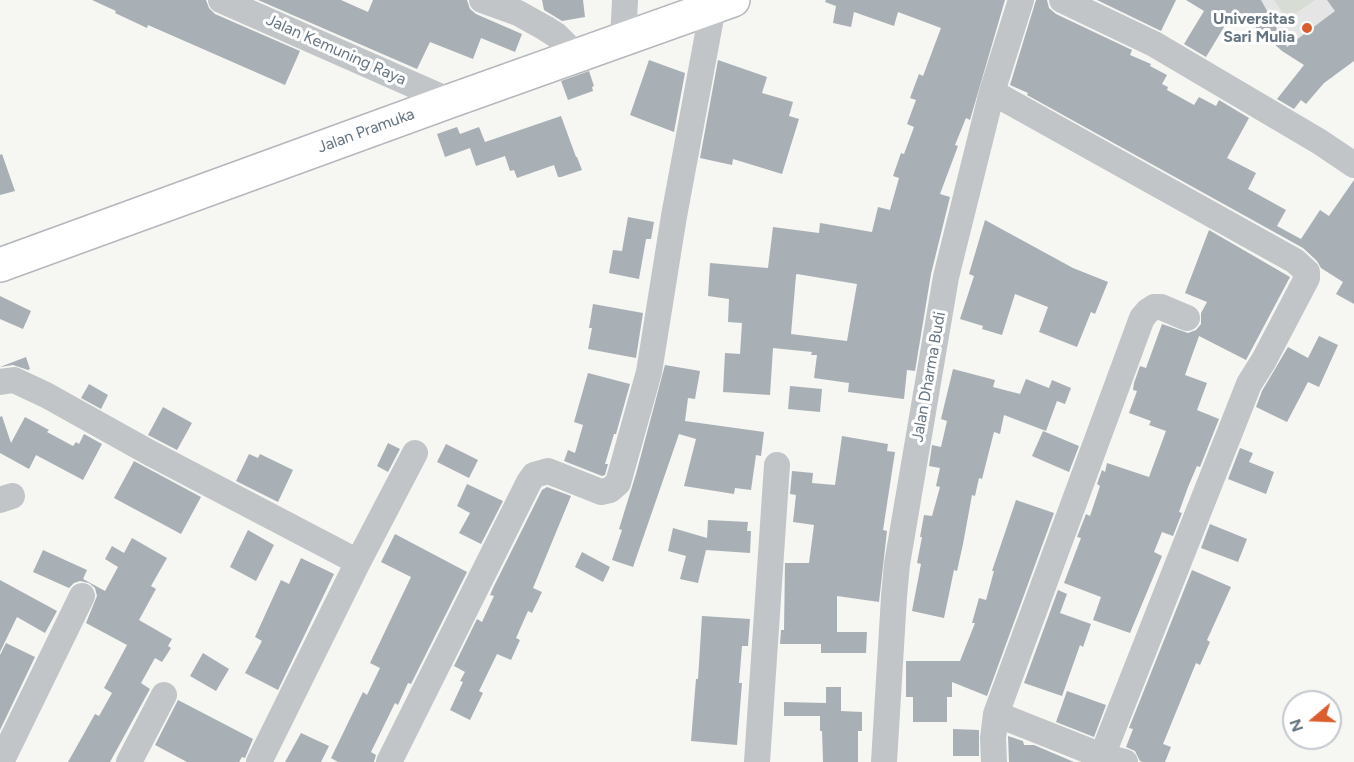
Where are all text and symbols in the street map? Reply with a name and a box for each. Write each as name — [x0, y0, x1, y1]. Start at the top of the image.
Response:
place label: Universitas Sari Mulia — [1213, 9, 1295, 47]
street label: Jalan Kemuning Raya — [263, 10, 409, 90]
marker: Universitas Sari Mulia — [1300, 21, 1314, 35]
street label: Jalan Pramuka — [315, 105, 417, 157]
street label: Jalan Dharma Budi — [908, 310, 950, 444]
north arrow — [1282, 690, 1342, 750]
text: N — [1285, 716, 1307, 734]

